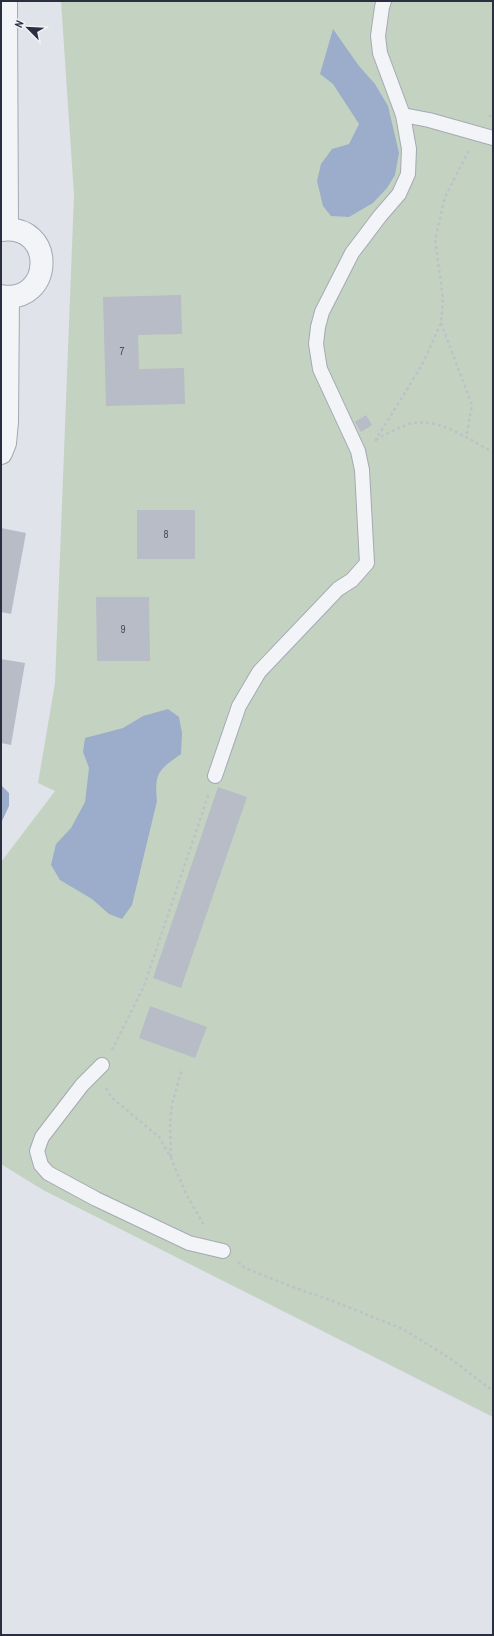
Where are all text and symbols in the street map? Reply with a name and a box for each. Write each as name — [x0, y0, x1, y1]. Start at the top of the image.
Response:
north arrow — [8, 8, 48, 48]
text: N — [11, 18, 27, 30]
house number: 7 — [119, 344, 125, 358]
house number: 8 — [163, 527, 169, 541]
house number: 9 — [120, 622, 126, 636]

